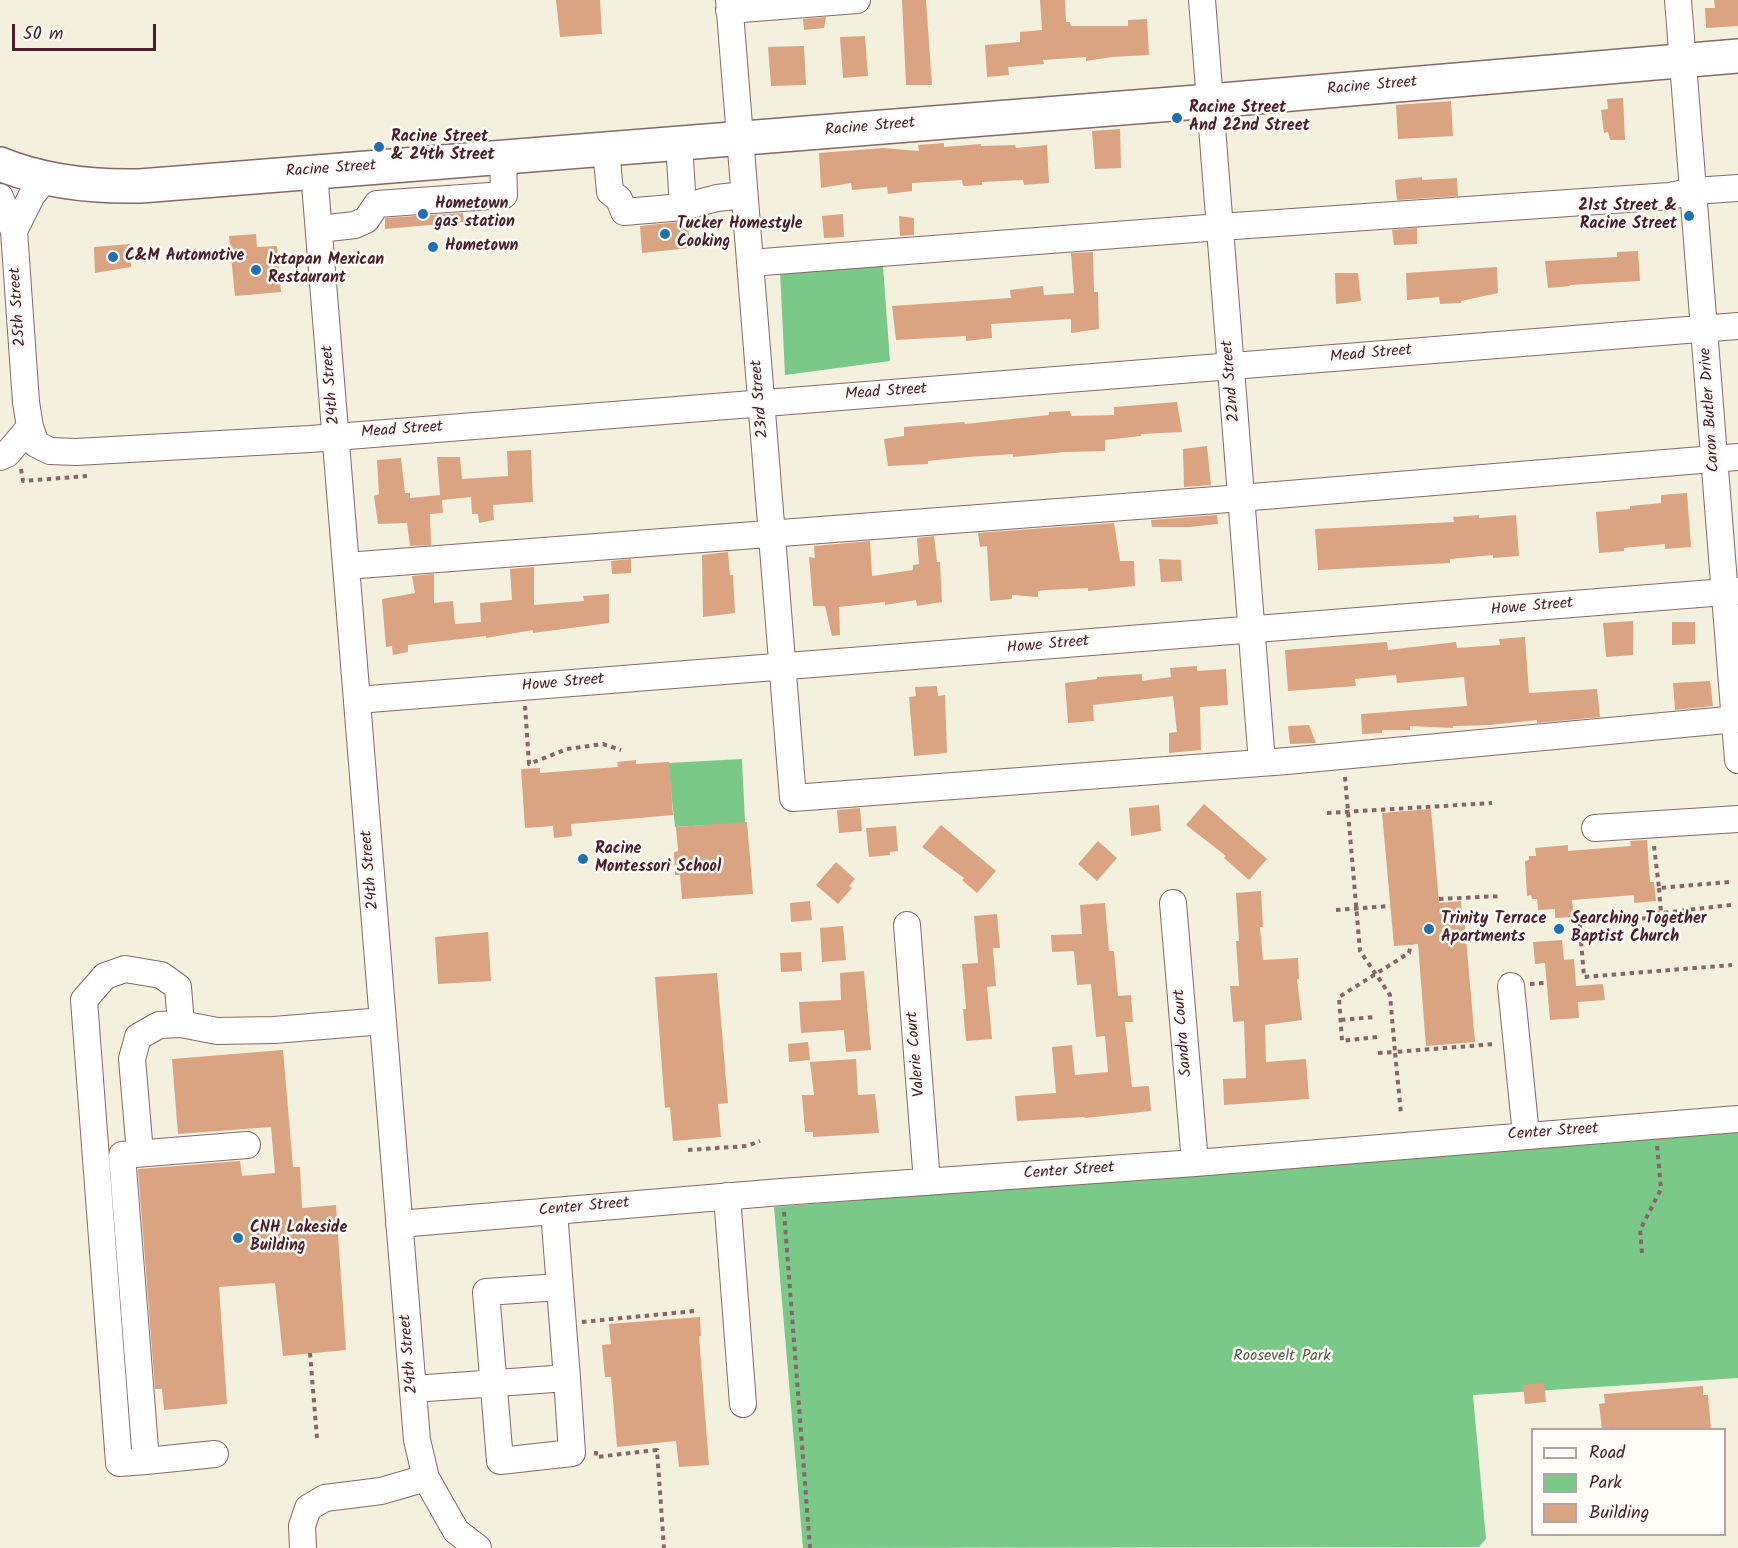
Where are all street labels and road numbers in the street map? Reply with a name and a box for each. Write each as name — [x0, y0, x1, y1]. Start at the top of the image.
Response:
street label: Racine Street — [1326, 73, 1418, 101]
street label: Racine Street — [824, 114, 916, 142]
street label: Racine Street — [285, 157, 377, 183]
street label: 25th Street — [7, 267, 31, 347]
street label: 22nd Street — [1219, 339, 1245, 423]
street label: Mead Street — [1329, 342, 1413, 368]
street label: 24th Street — [319, 344, 345, 426]
street label: Caron Butler Drive — [1697, 347, 1725, 473]
street label: 23rd Street — [748, 359, 774, 439]
street label: Mead Street — [844, 381, 928, 405]
street label: Mead Street — [360, 419, 444, 443]
street label: Howe Street — [1490, 595, 1574, 621]
street label: Howe Street — [1006, 633, 1090, 659]
street label: Howe Street — [521, 671, 605, 697]
street label: 24th Street — [358, 829, 384, 911]
street label: Sandra Court — [1171, 988, 1197, 1078]
street label: Valerie Court — [904, 1010, 930, 1098]
street label: Center Street — [1507, 1120, 1599, 1146]
street label: Center Street — [1023, 1159, 1115, 1185]
street label: Center Street — [538, 1194, 630, 1222]
street label: 24th Street — [397, 1313, 423, 1395]

